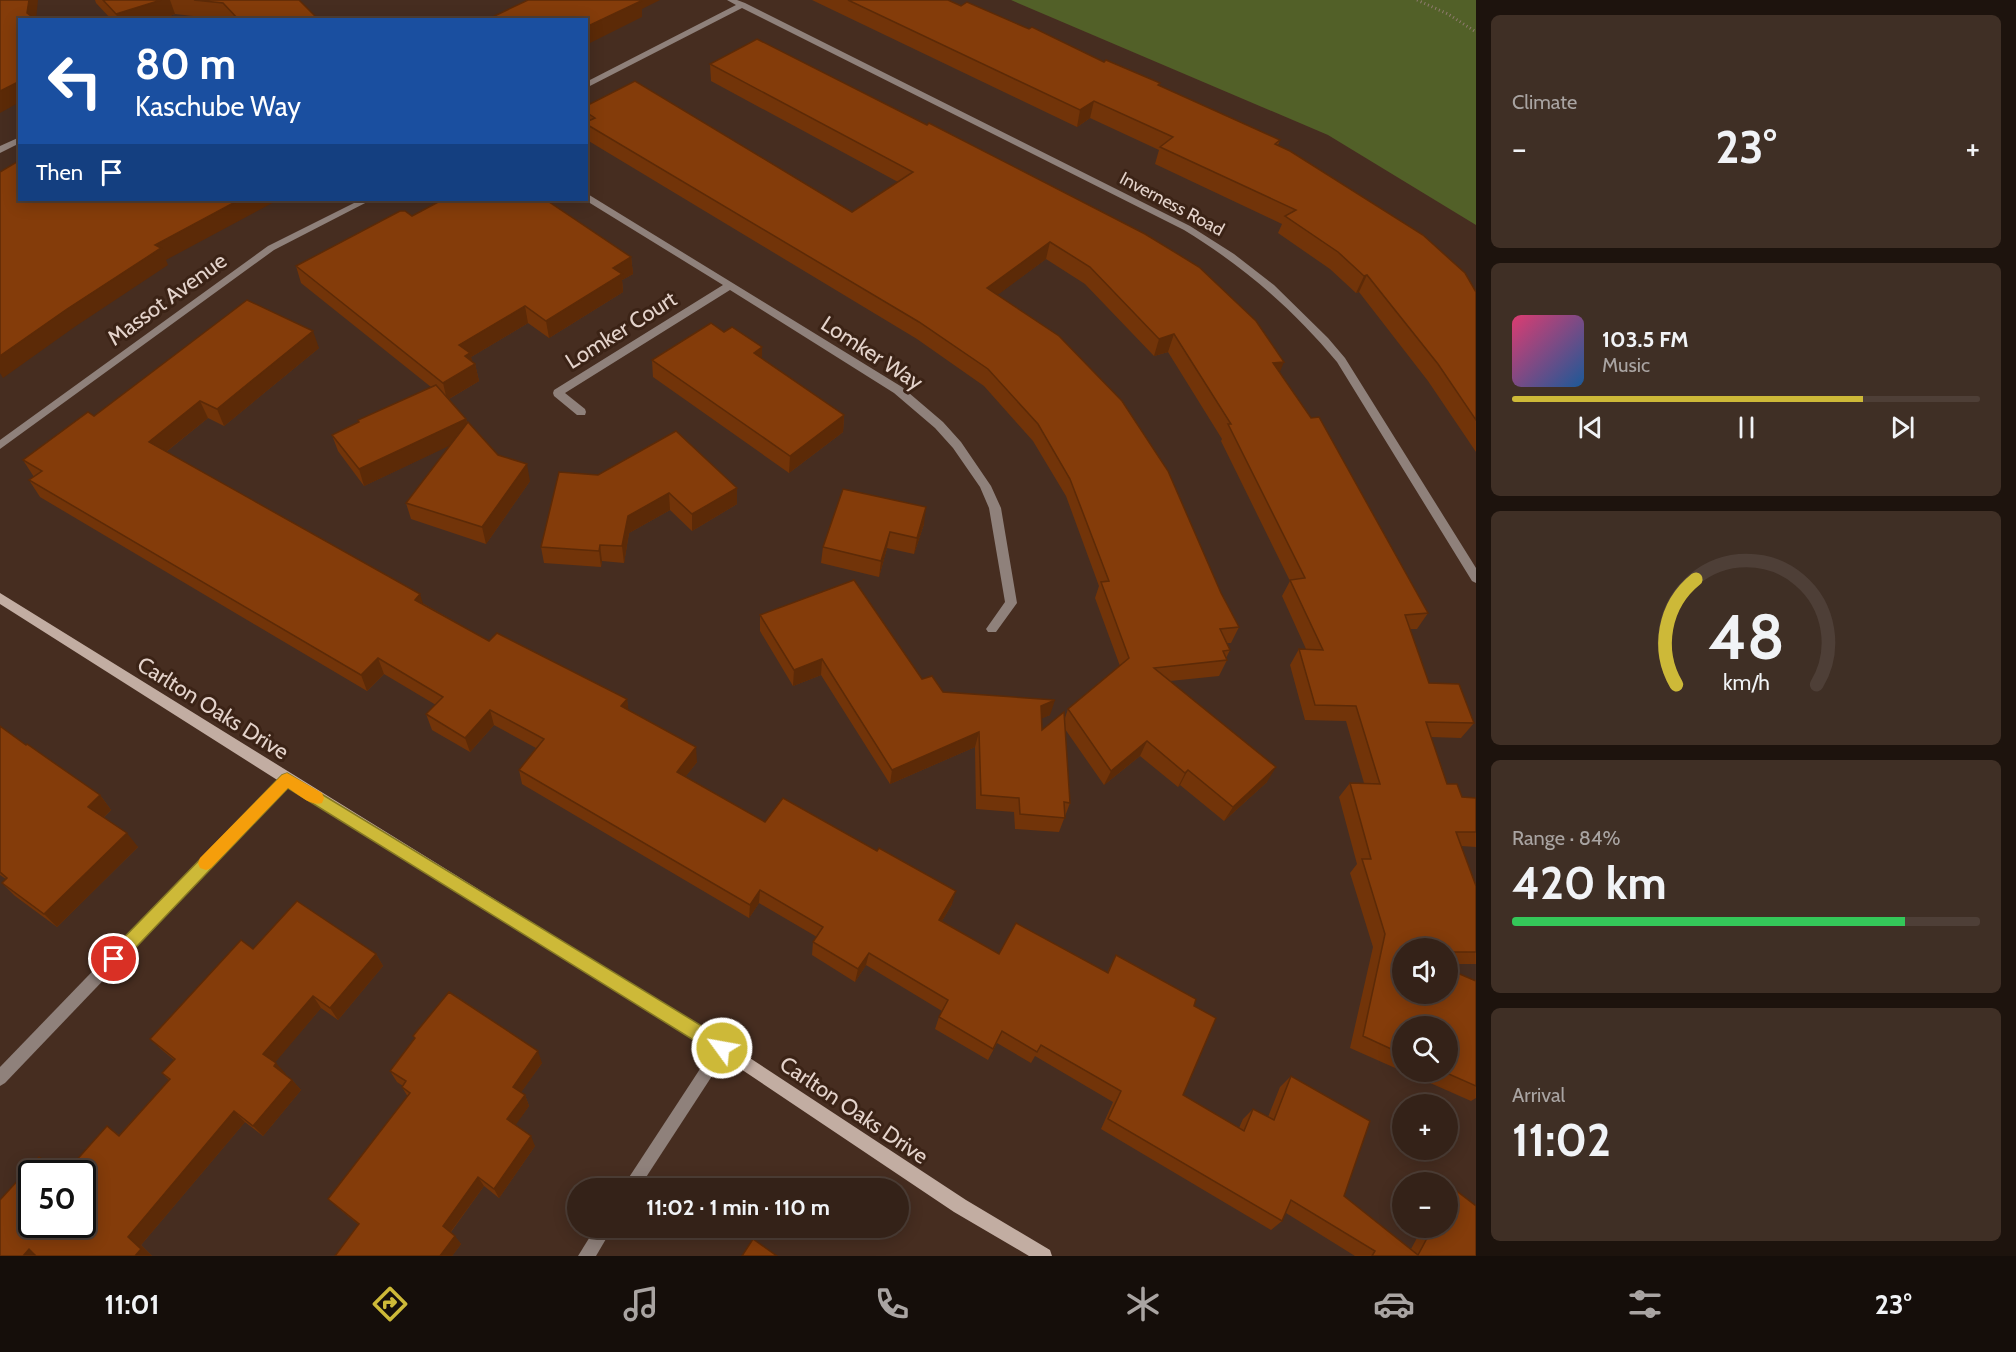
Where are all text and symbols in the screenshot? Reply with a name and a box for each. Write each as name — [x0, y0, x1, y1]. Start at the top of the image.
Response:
text: 80 m — [135, 38, 236, 90]
icon: left — [36, 42, 114, 120]
text: Kaschube Way — [135, 90, 301, 123]
text: Climate — [1512, 90, 1577, 114]
text: 23° — [1715, 120, 1777, 174]
text: − — [1512, 128, 1527, 168]
text: + — [1965, 128, 1980, 168]
icon: arrive — [95, 156, 128, 189]
text: Then — [36, 159, 83, 186]
street label: Inverness Road — [1116, 167, 1228, 241]
street label: Massot Avenue — [102, 247, 232, 351]
street label: Lomker Court — [560, 285, 682, 375]
street label: Lomker Way — [816, 310, 928, 396]
text: 103.5 FM — [1602, 326, 1689, 353]
text: Music — [1602, 353, 1650, 377]
icon: previous — [1574, 411, 1607, 444]
icon: pause — [1730, 411, 1763, 444]
icon: next — [1886, 411, 1919, 444]
text: 48 — [1708, 599, 1784, 675]
street label: Carlton Oaks Drive — [132, 651, 294, 765]
text: km/h — [1723, 669, 1769, 695]
text: Range · 84% — [1512, 826, 1620, 850]
text: 420 km — [1512, 856, 1667, 910]
pin — [88, 933, 139, 984]
map controls — [1392, 938, 1458, 1238]
button: sound — [1392, 938, 1458, 1004]
icon: arrive — [97, 942, 130, 975]
position arrow — [690, 1016, 754, 1080]
button: search — [1392, 1016, 1458, 1082]
street label: Carlton Oaks Drive — [775, 1050, 933, 1170]
text: Arrival — [1512, 1083, 1565, 1107]
button: + — [1392, 1094, 1458, 1160]
text: 11:02 — [1512, 1113, 1611, 1167]
speed limit sign: 50 — [18, 1160, 96, 1238]
button: − — [1392, 1172, 1458, 1238]
text: 11:02 · 1 min · 110 m — [646, 1194, 830, 1221]
icon: directions — [369, 1283, 411, 1325]
icon: music — [620, 1283, 662, 1325]
icon: phone — [871, 1283, 913, 1325]
icon: climate — [1122, 1283, 1164, 1325]
icon: car — [1373, 1283, 1415, 1325]
icon: filters — [1624, 1283, 1666, 1325]
text: 11:01 — [105, 1288, 159, 1321]
text: 23° — [1875, 1288, 1911, 1321]

